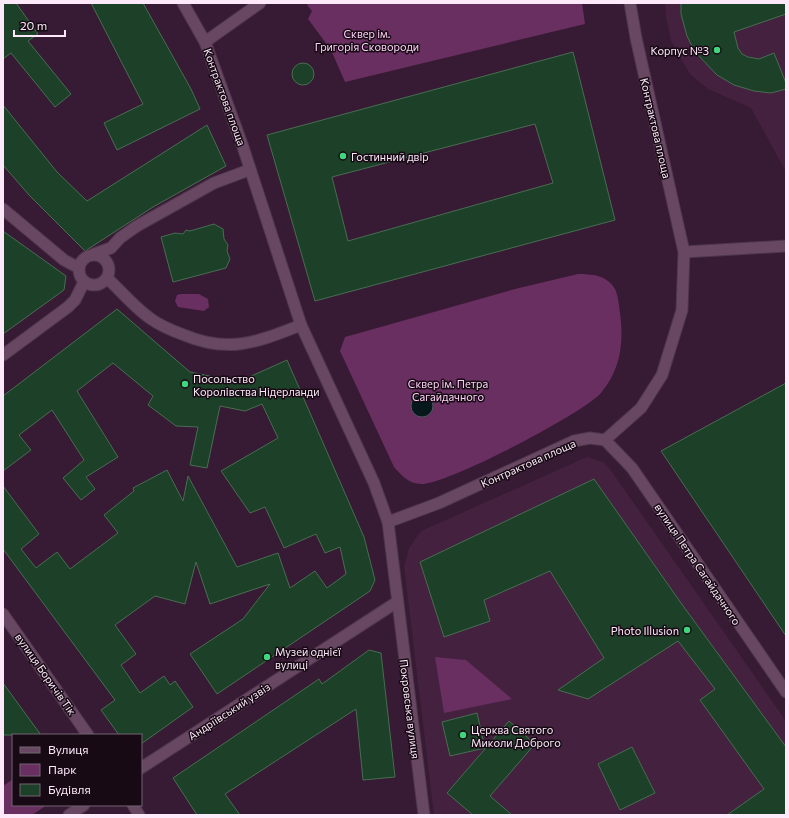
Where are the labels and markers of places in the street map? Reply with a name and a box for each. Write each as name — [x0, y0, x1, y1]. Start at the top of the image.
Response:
place label: Корпус №3 — [651, 44, 709, 57]
marker: Корпус №3 — [712, 45, 722, 55]
place label: Гостинний двір — [351, 150, 429, 163]
marker: Гостинний двір — [338, 151, 348, 161]
place label: Посольство Королівства Нідерланди — [193, 372, 320, 398]
marker: Посольство Королівства Нідерланди — [180, 379, 190, 389]
place label: Photo Illusion — [611, 624, 679, 637]
marker: Photo Illusion — [682, 625, 692, 635]
place label: Музей однієї вулиці — [275, 645, 341, 671]
marker: Музей однієї вулиці — [262, 652, 272, 662]
place label: Церква Святого Миколи Доброго — [471, 723, 561, 749]
marker: Церква Святого Миколи Доброго — [458, 730, 468, 740]

